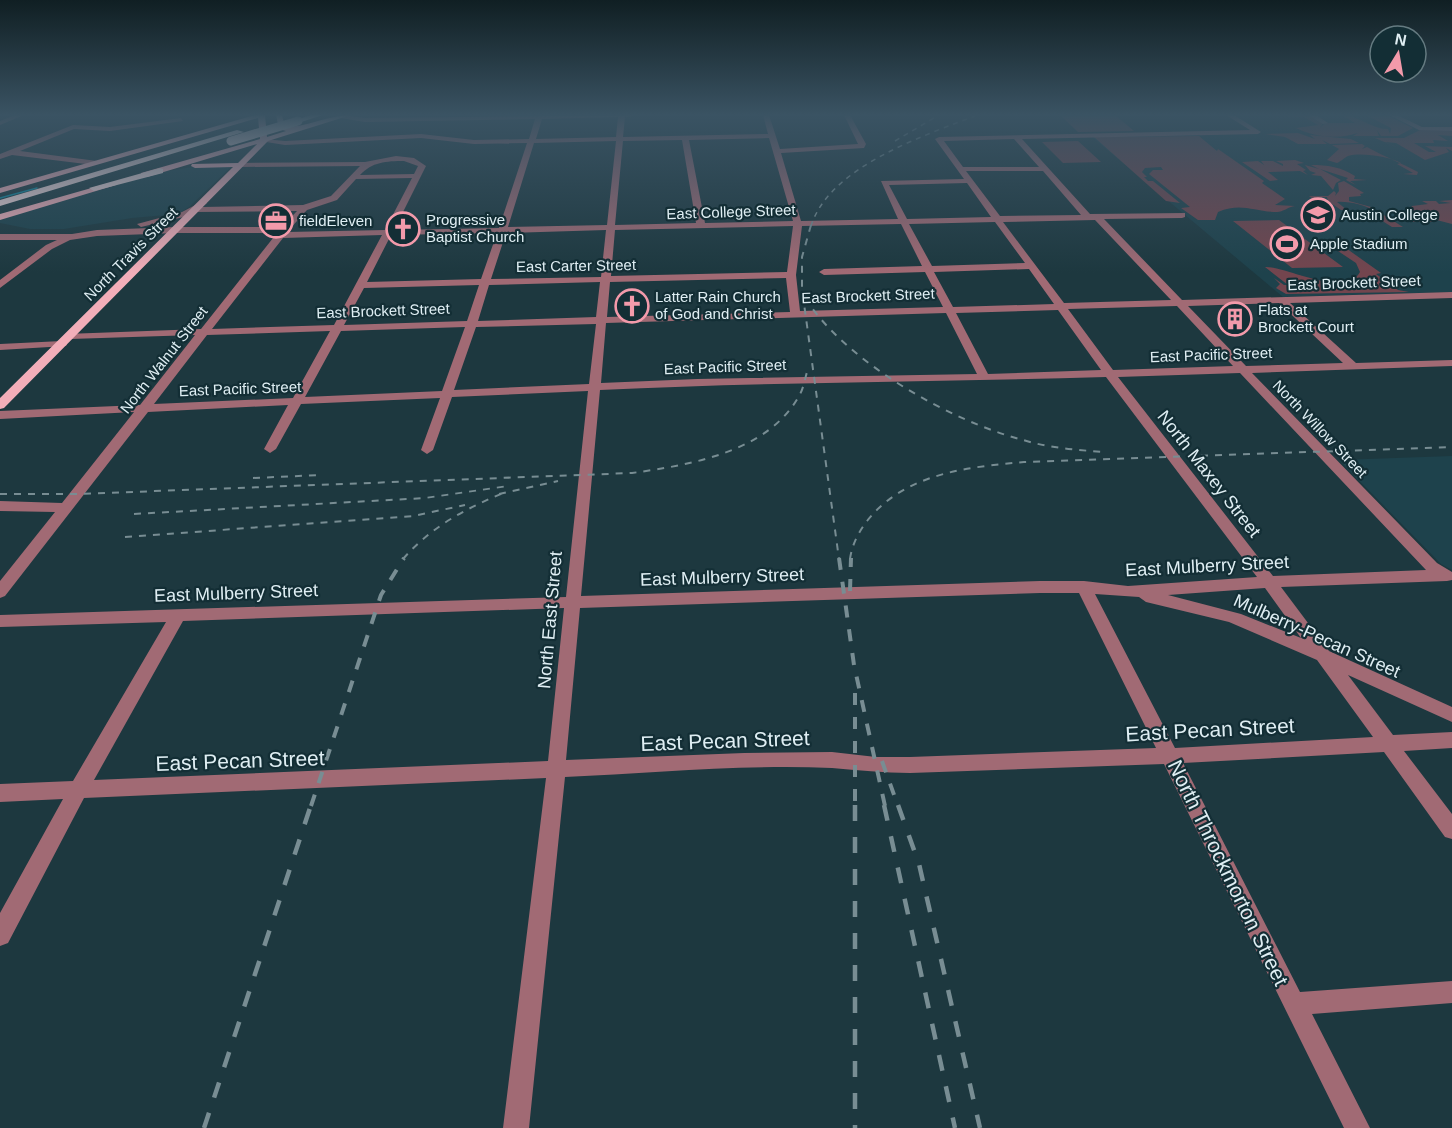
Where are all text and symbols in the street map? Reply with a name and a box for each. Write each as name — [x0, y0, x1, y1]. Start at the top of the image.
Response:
north arrow — [1368, 24, 1428, 84]
text: N — [1393, 30, 1408, 49]
school or university icon: Austin College — [1300, 197, 1336, 233]
street label: East College Street — [666, 201, 797, 222]
street label: North Travis Street — [80, 203, 181, 304]
office icon: fieldEleven — [258, 203, 294, 239]
place label: Austin College — [1341, 206, 1438, 223]
church icon: Progressive Baptist Church — [385, 211, 421, 247]
place label: Progressive Baptist Church — [426, 211, 524, 245]
place label: fieldEleven — [299, 212, 372, 229]
sports icon: Apple Stadium — [1269, 226, 1305, 262]
place label: Apple Stadium — [1310, 235, 1408, 252]
street label: East Carter Street — [516, 256, 637, 275]
street label: East Brockett Street — [1287, 272, 1422, 293]
street label: East Brockett Street — [801, 285, 936, 306]
church icon: Latter Rain Church of God and Christ — [614, 288, 650, 324]
place label: Latter Rain Church of God and Christ — [655, 288, 781, 322]
street label: East Brockett Street — [316, 300, 451, 321]
building icon: Flats at Brockett Court — [1217, 301, 1253, 337]
place label: Flats at Brockett Court — [1258, 301, 1355, 335]
street label: North Walnut Street — [117, 302, 211, 417]
street label: East Pacific Street — [1149, 344, 1273, 365]
street label: East Pacific Street — [663, 356, 787, 377]
street label: North Willow Street — [1270, 377, 1372, 481]
street label: East Pacific Street — [178, 378, 302, 399]
street label: North Maxey Street — [1153, 407, 1265, 541]
street label: North East Street — [534, 550, 566, 690]
street label: East Mulberry Street — [1125, 552, 1289, 580]
street label: East Mulberry Street — [640, 564, 804, 590]
street label: East Mulberry Street — [154, 580, 318, 606]
street label: Mulberry-Pecan Street — [1231, 590, 1403, 682]
street label: East Pecan Street — [1125, 714, 1295, 745]
street label: East Pecan Street — [640, 726, 810, 755]
street label: East Pecan Street — [155, 746, 325, 775]
street label: North Throckmorton Street — [1164, 756, 1293, 990]

